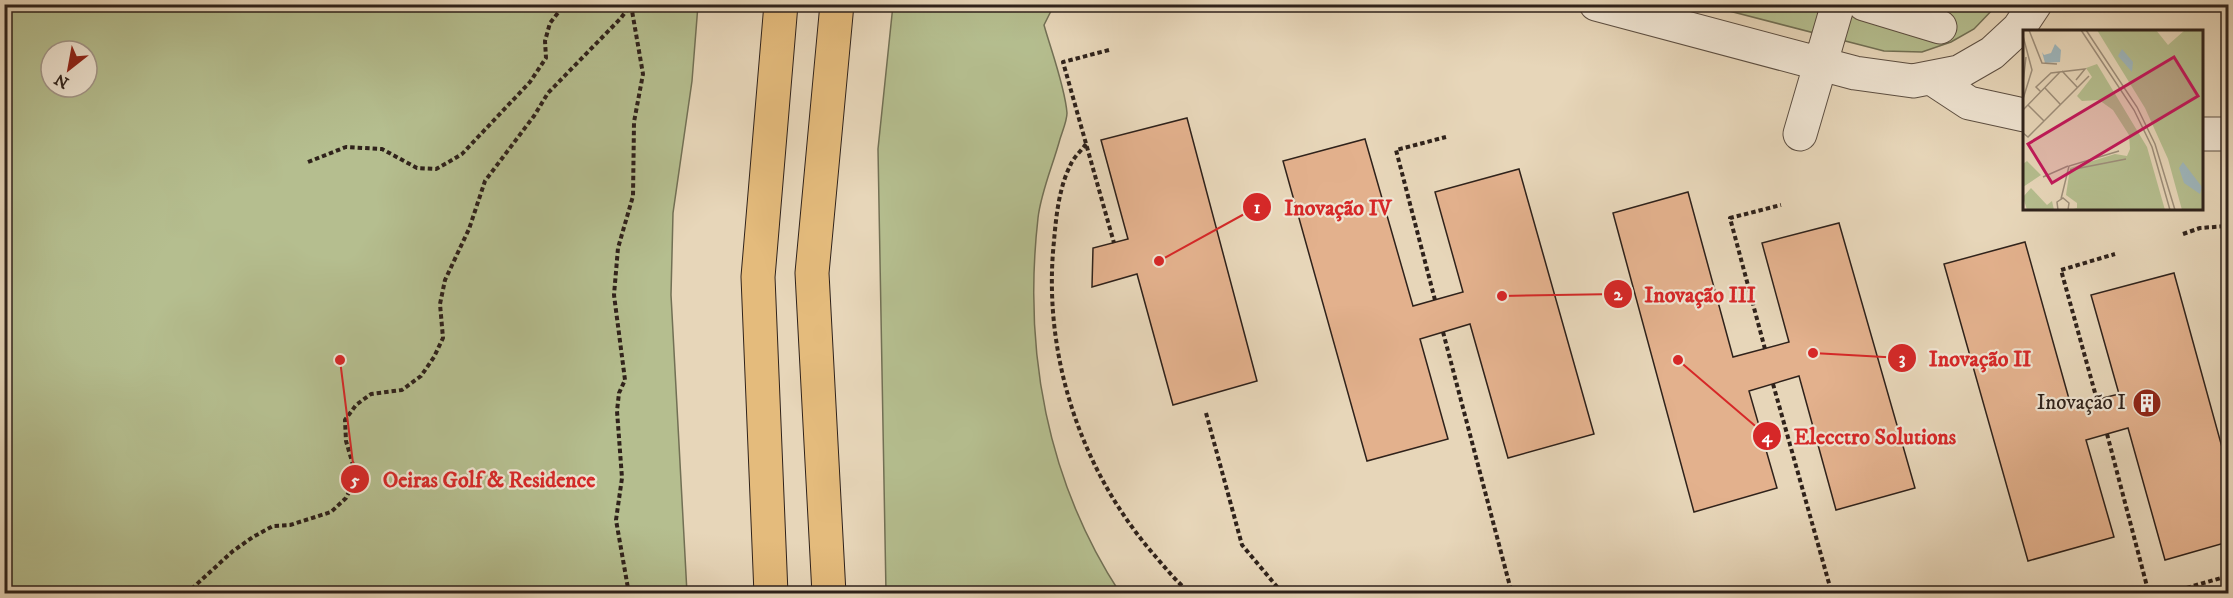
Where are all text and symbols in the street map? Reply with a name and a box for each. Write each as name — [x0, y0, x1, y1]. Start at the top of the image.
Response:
inset map — [2023, 30, 2203, 210]
north arrow — [39, 39, 99, 99]
text: N — [51, 69, 73, 93]
callout: Inovação IV — [1242, 187, 1404, 227]
text: Inovação IV — [1284, 195, 1393, 222]
text: 1 — [1254, 197, 1261, 219]
callout: Inovação III — [1603, 274, 1768, 314]
text: Inovação III — [1644, 282, 1756, 309]
text: 2 — [1614, 284, 1624, 306]
callout: Inovação II — [1887, 338, 2043, 378]
text: Inovação II — [1929, 346, 2031, 373]
text: 3 — [1899, 348, 1906, 370]
building icon: Inovação I — [2131, 387, 2163, 419]
place label: Inovação I — [2037, 390, 2126, 416]
callout: Elecctro Solutions — [1752, 416, 1969, 456]
text: Elecctro Solutions — [1794, 424, 1957, 451]
text: 4 — [1761, 426, 1773, 448]
callout: Oeiras Golf & Residence — [340, 459, 607, 499]
text: Oeiras Golf & Residence — [383, 467, 595, 494]
text: 5 — [350, 470, 360, 492]

